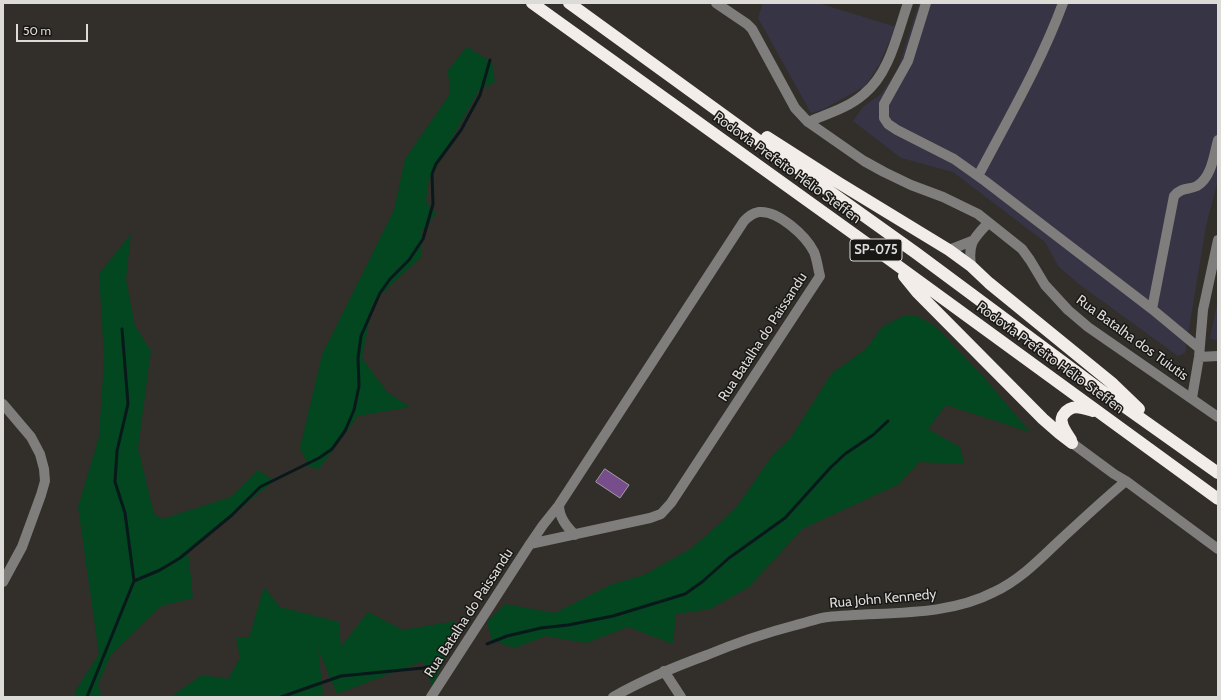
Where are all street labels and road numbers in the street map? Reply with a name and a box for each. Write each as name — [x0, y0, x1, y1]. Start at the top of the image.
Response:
street label: Rodovia Prefeito Hélio Steffen — [710, 109, 864, 227]
road number: SP-075 — [850, 239, 902, 261]
street label: Rua Batalha do Paissandu — [715, 270, 811, 404]
street label: Rua Batalha dos Tuiutis — [1073, 292, 1191, 384]
street label: Rodovia Prefeito Hélio Steffen — [973, 299, 1127, 417]
street label: Rua Batalha do Paissandu — [421, 546, 517, 680]
street label: Rua John Kennedy — [829, 586, 937, 612]

